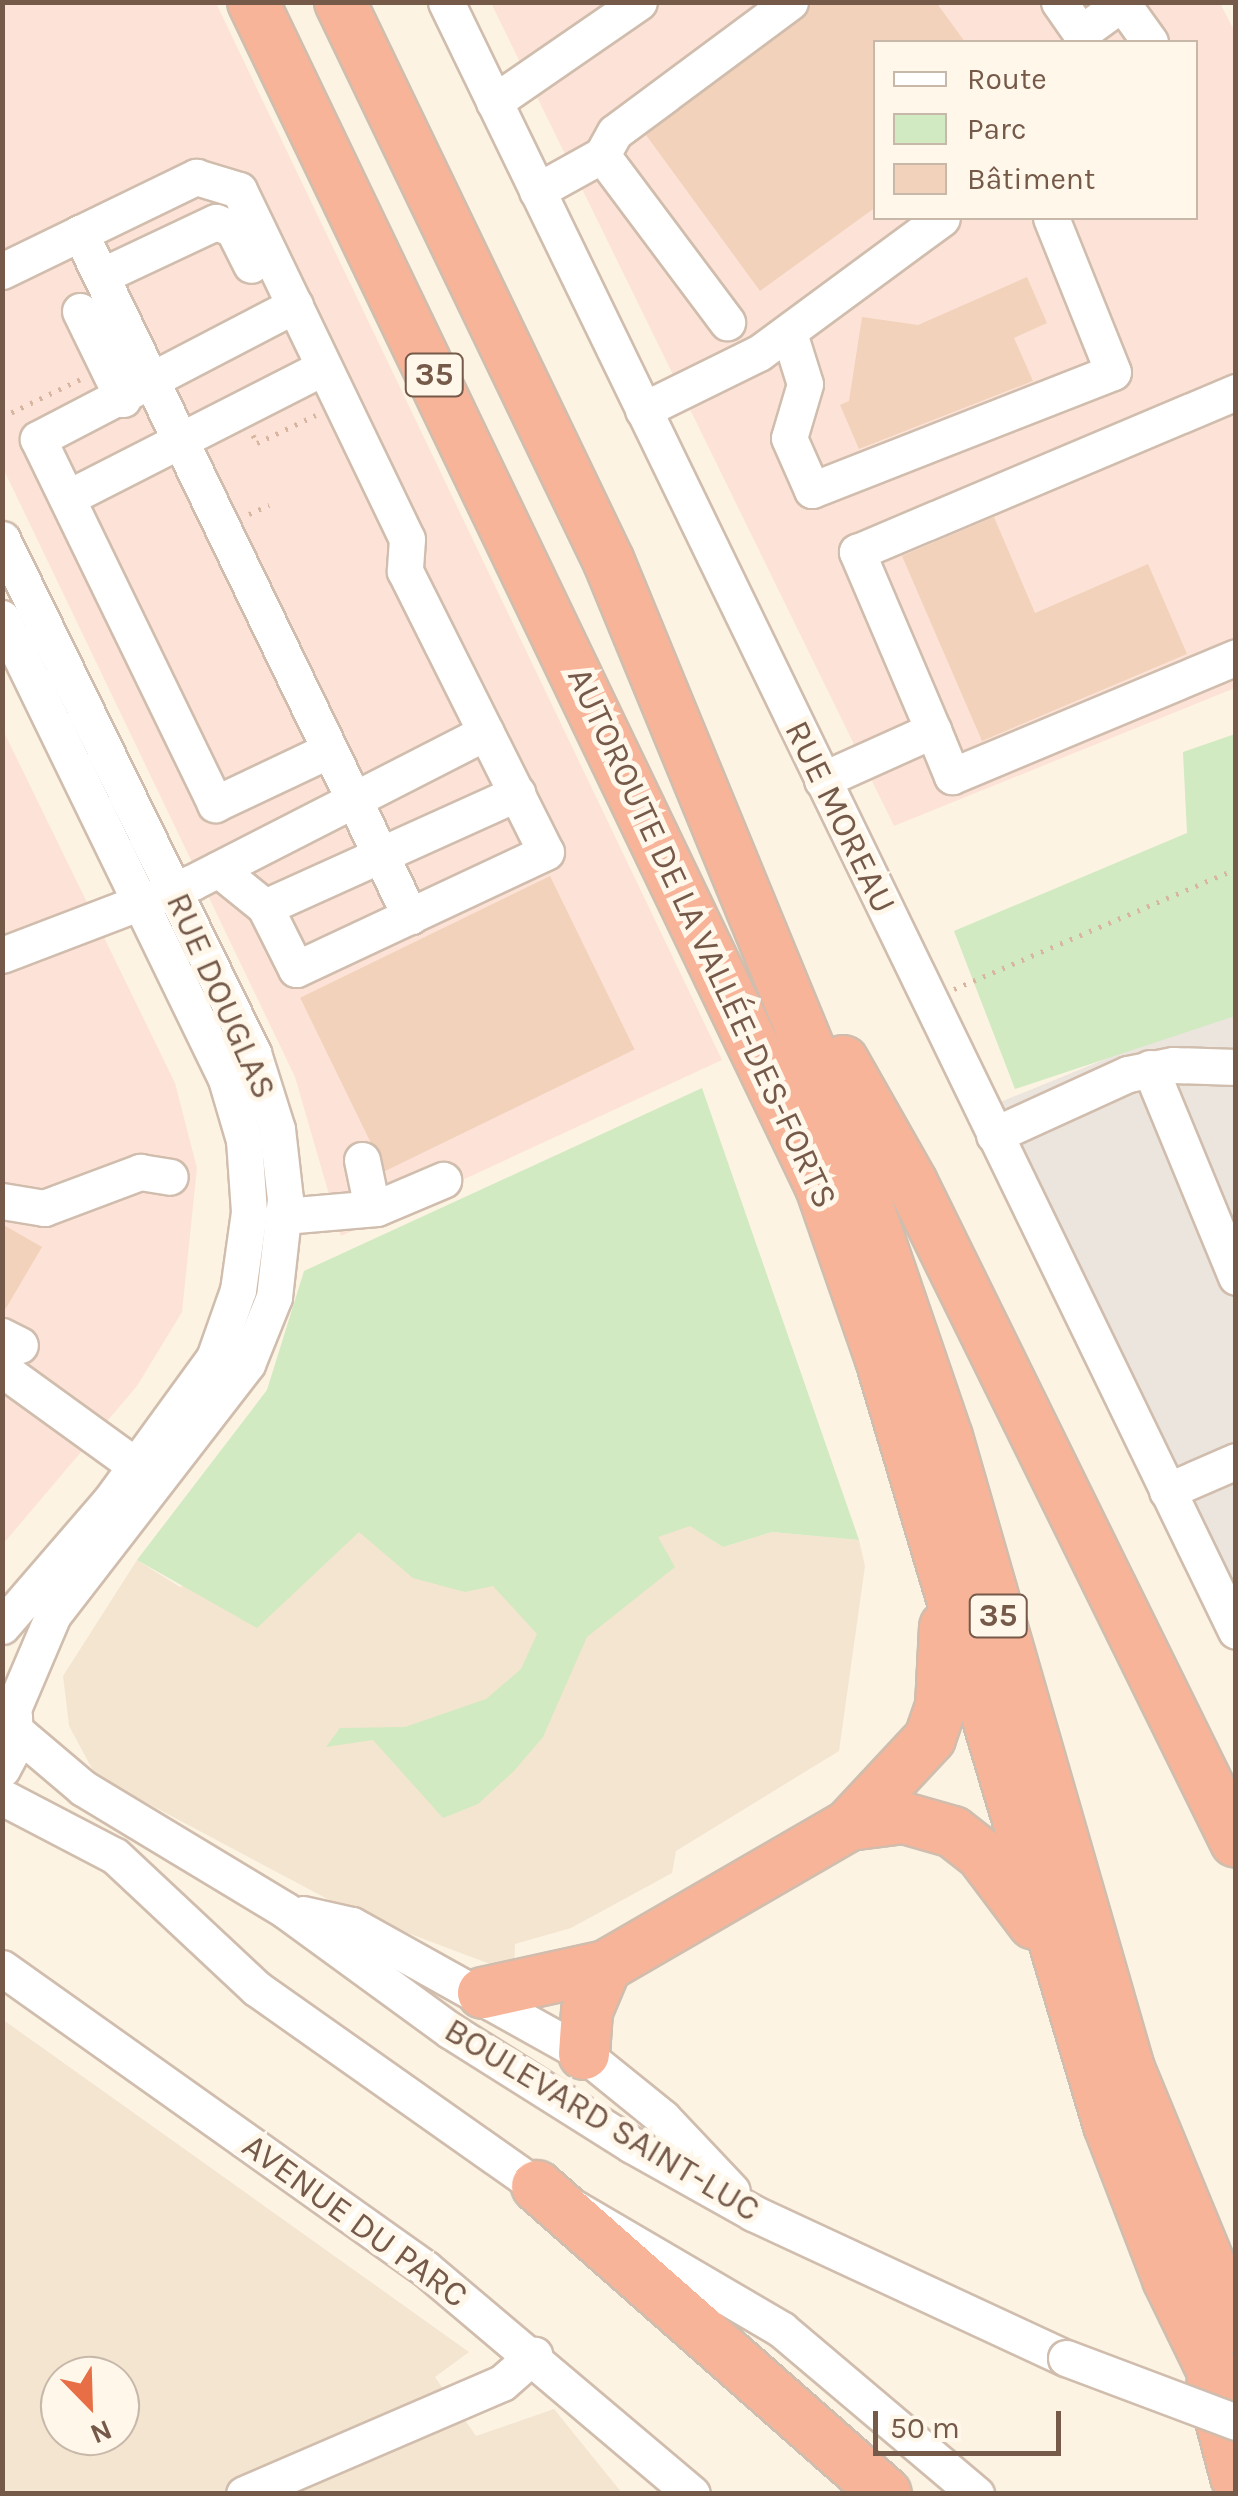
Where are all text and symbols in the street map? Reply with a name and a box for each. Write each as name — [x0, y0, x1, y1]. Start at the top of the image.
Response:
legend — [873, 40, 1198, 220]
text: Route — [967, 61, 1047, 97]
text: Parc — [967, 111, 1026, 147]
text: Bâtiment — [967, 161, 1095, 197]
road number: 35 — [404, 348, 464, 402]
street label: AUTOROUTE DE LA VALLÉE-DES-FORTS — [558, 661, 846, 1215]
street label: RUE MOREAU — [775, 714, 905, 920]
street label: RUE DOUGLAS — [157, 887, 285, 1105]
road number: 35 — [968, 1589, 1028, 1643]
street label: BOULEVARD SAINT-LUC — [437, 2009, 767, 2231]
street label: AVENUE DU PARC — [234, 2125, 476, 2317]
north arrow — [40, 2356, 140, 2456]
scale bar — [878, 2391, 1066, 2453]
text: 50 m — [890, 2410, 960, 2446]
text: N — [85, 2413, 117, 2451]

